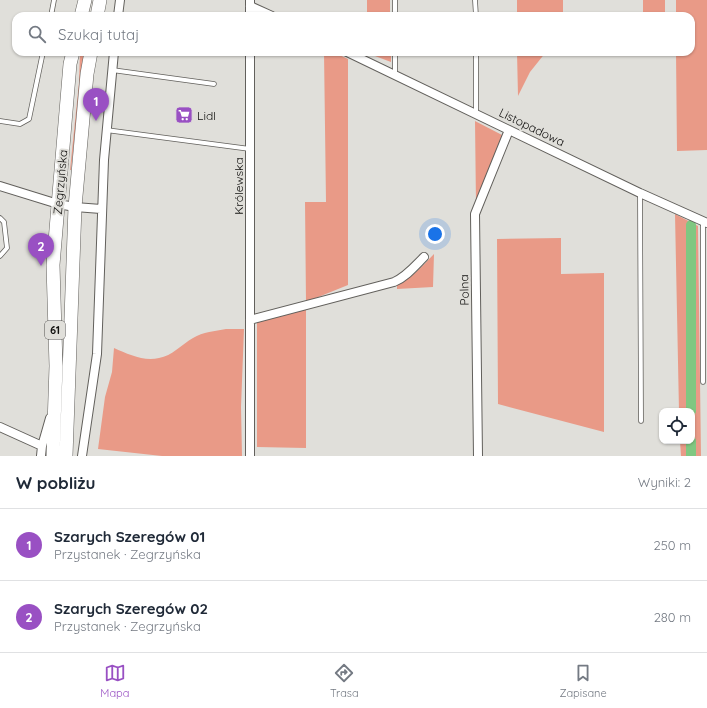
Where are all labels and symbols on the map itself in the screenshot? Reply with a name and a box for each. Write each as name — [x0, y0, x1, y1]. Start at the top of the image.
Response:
pin: 1 — [83, 88, 109, 121]
supermarket icon: Lidl — [174, 105, 194, 125]
street label: Listopadowa — [497, 105, 567, 149]
place label: Lidl — [197, 108, 216, 123]
street label: Zegrzyńska — [50, 149, 70, 215]
street label: Królewska — [231, 157, 246, 215]
your location — [425, 224, 445, 244]
pin: 2 — [28, 233, 54, 266]
street label: Polna — [456, 274, 472, 306]
road number: 61 — [45, 321, 65, 339]

